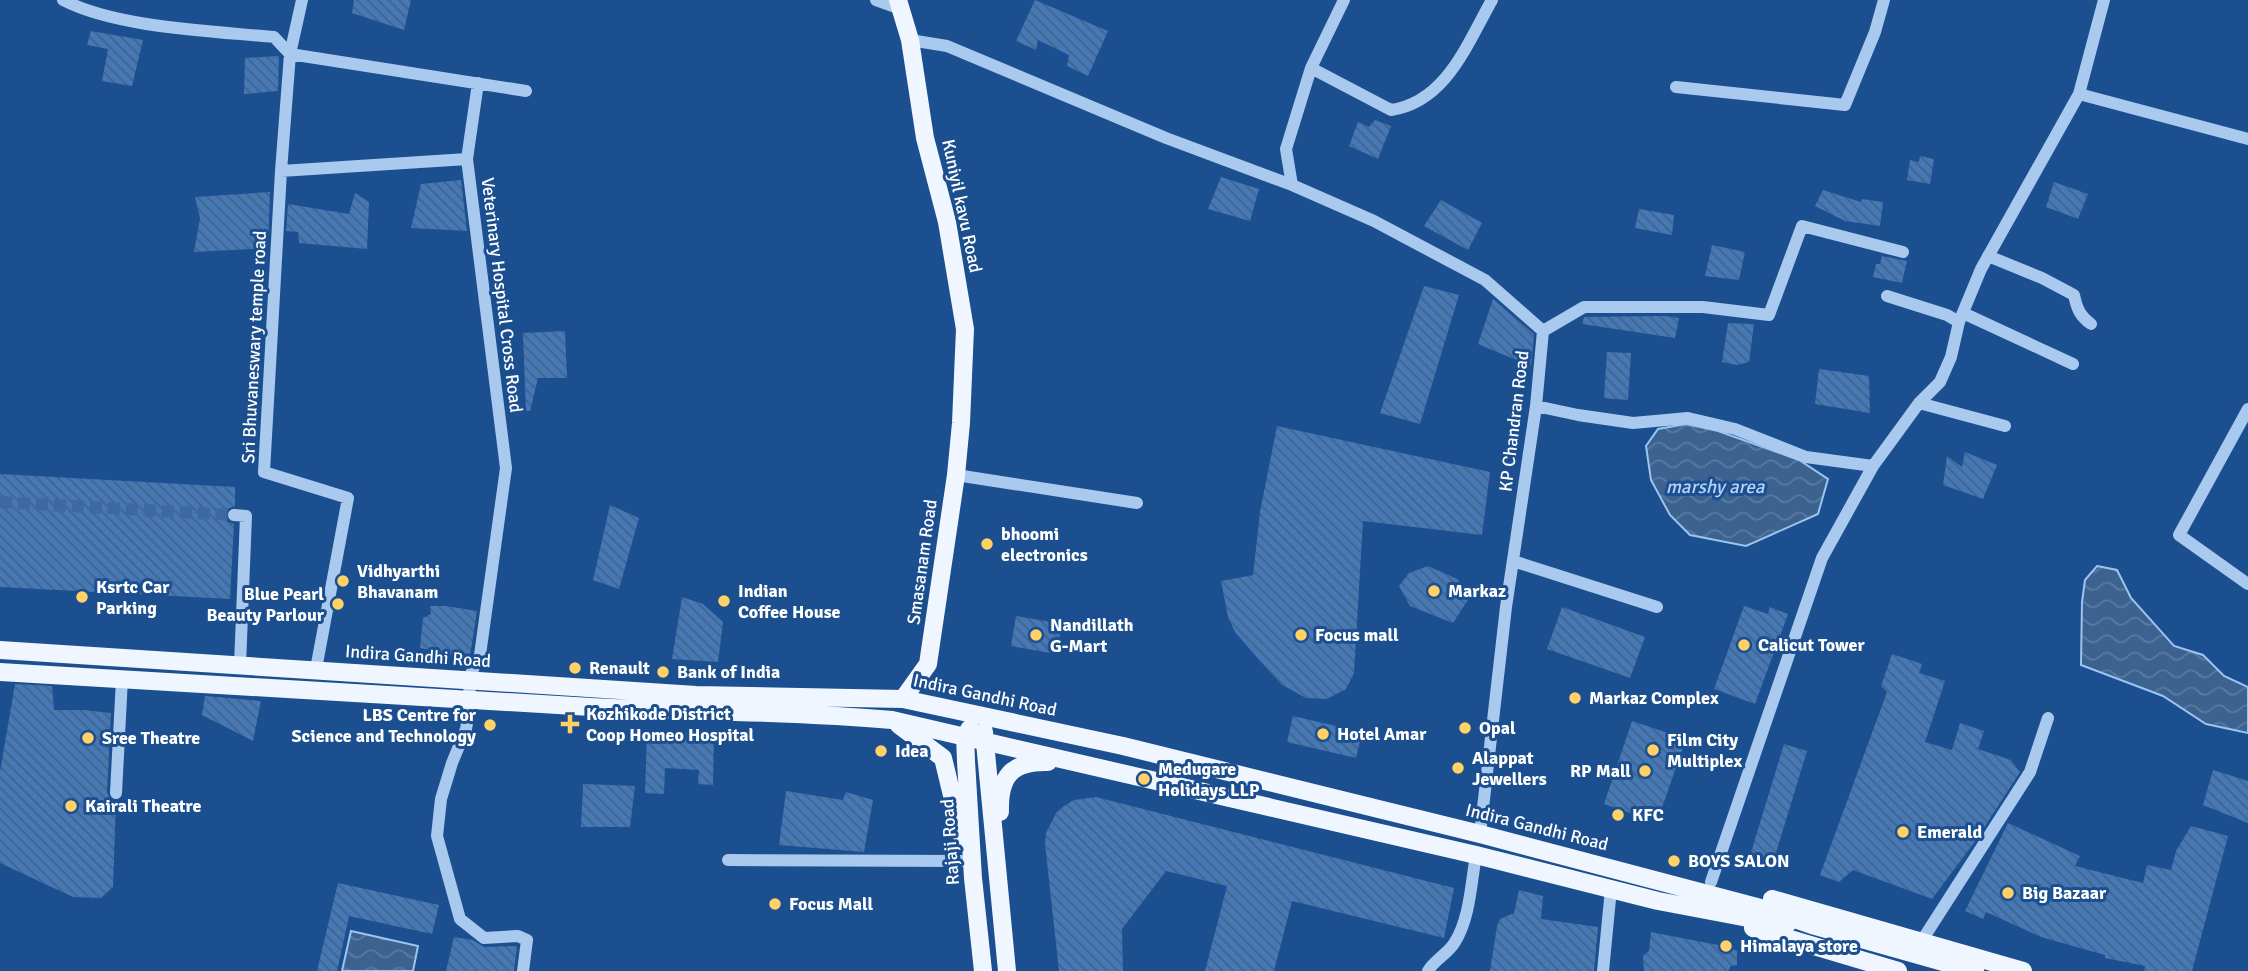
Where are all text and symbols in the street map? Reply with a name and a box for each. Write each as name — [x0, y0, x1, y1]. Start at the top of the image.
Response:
street label: Kuniyil kavu Road — [937, 137, 987, 275]
street label: Veterinary Hospital Cross Road — [477, 176, 527, 414]
street label: Sri Bhuvaneswary temple road — [237, 230, 271, 464]
street label: KP Chandran Road — [1494, 349, 1534, 493]
water label: marshy area — [1666, 475, 1766, 499]
street label: Smasanam Road — [902, 498, 942, 626]
place label: bhoomi electronics — [1001, 523, 1088, 566]
marker: bhoomi electronics — [979, 536, 995, 552]
place label: Vidhyarthi Bhavanam — [357, 560, 440, 603]
marker: Vidhyarthi Bhavanam — [335, 573, 351, 589]
place label: Ksrtc Car Parking — [96, 576, 170, 619]
place label: Indian Coffee House — [738, 580, 841, 623]
place label: Markaz — [1448, 580, 1506, 602]
place label: Blue Pearl Beauty Parlour — [207, 583, 325, 626]
marker: Markaz — [1426, 583, 1442, 599]
marker: Ksrtc Car Parking — [74, 589, 90, 605]
marker: Indian Coffee House — [716, 593, 732, 609]
marker: Blue Pearl Beauty Parlour — [330, 596, 346, 612]
place label: Nandillath G-Mart — [1050, 614, 1134, 657]
place label: Focus mall — [1315, 624, 1399, 646]
marker: Nandillath G-Mart — [1028, 627, 1044, 643]
marker: Focus mall — [1293, 627, 1309, 643]
place label: Calicut Tower — [1758, 634, 1865, 656]
marker: Calicut Tower — [1736, 637, 1752, 653]
street label: Indira Gandhi Road — [344, 640, 492, 672]
place label: Renault — [589, 657, 650, 679]
marker: Renault — [567, 660, 583, 676]
place label: Bank of India — [677, 661, 780, 683]
marker: Bank of India — [655, 664, 671, 680]
street label: Indira Gandhi Road — [911, 669, 1059, 721]
place label: Markaz Complex — [1589, 687, 1719, 709]
marker: Markaz Complex — [1567, 690, 1583, 706]
place label: Kozhikode District Coop Homeo Hospital — [586, 703, 755, 746]
place label: LBS Centre for Science and Technology — [292, 704, 477, 747]
marker: Kozhikode District Coop Homeo Hospital — [560, 714, 580, 734]
marker: LBS Centre for Science and Technology — [482, 717, 498, 733]
place label: Opal — [1479, 717, 1516, 739]
marker: Opal — [1457, 720, 1473, 736]
place label: Hotel Amar — [1337, 723, 1427, 745]
marker: Hotel Amar — [1315, 726, 1331, 742]
place label: Sree Theatre — [102, 727, 200, 749]
place label: Film City Multiplex — [1667, 729, 1742, 772]
marker: Sree Theatre — [80, 730, 96, 746]
place label: Idea — [895, 740, 929, 762]
marker: Film City Multiplex — [1645, 742, 1661, 758]
marker: Idea — [873, 743, 889, 759]
place label: Alappat Jewellers — [1472, 747, 1547, 790]
place label: Medugare Holidays LLP — [1158, 758, 1260, 801]
marker: Alappat Jewellers — [1450, 760, 1466, 776]
place label: RP Mall — [1570, 760, 1631, 782]
marker: RP Mall — [1637, 763, 1653, 779]
marker: Medugare Holidays LLP — [1136, 771, 1152, 787]
place label: Kairali Theatre — [85, 795, 201, 817]
marker: Kairali Theatre — [63, 798, 79, 814]
street label: Rajaji Road — [936, 798, 964, 886]
street label: Indira Gandhi Road — [1463, 799, 1611, 855]
place label: KFC — [1632, 804, 1664, 826]
marker: KFC — [1610, 807, 1626, 823]
place label: Emerald — [1917, 821, 1983, 843]
marker: Emerald — [1895, 824, 1911, 840]
place label: BOYS SALON — [1688, 850, 1789, 872]
marker: BOYS SALON — [1666, 853, 1682, 869]
place label: Big Bazaar — [2022, 882, 2107, 904]
marker: Big Bazaar — [2000, 885, 2016, 901]
place label: Focus Mall — [789, 893, 873, 915]
marker: Focus Mall — [767, 896, 783, 912]
place label: Himalaya store — [1740, 935, 1858, 957]
marker: Himalaya store — [1718, 938, 1734, 954]

